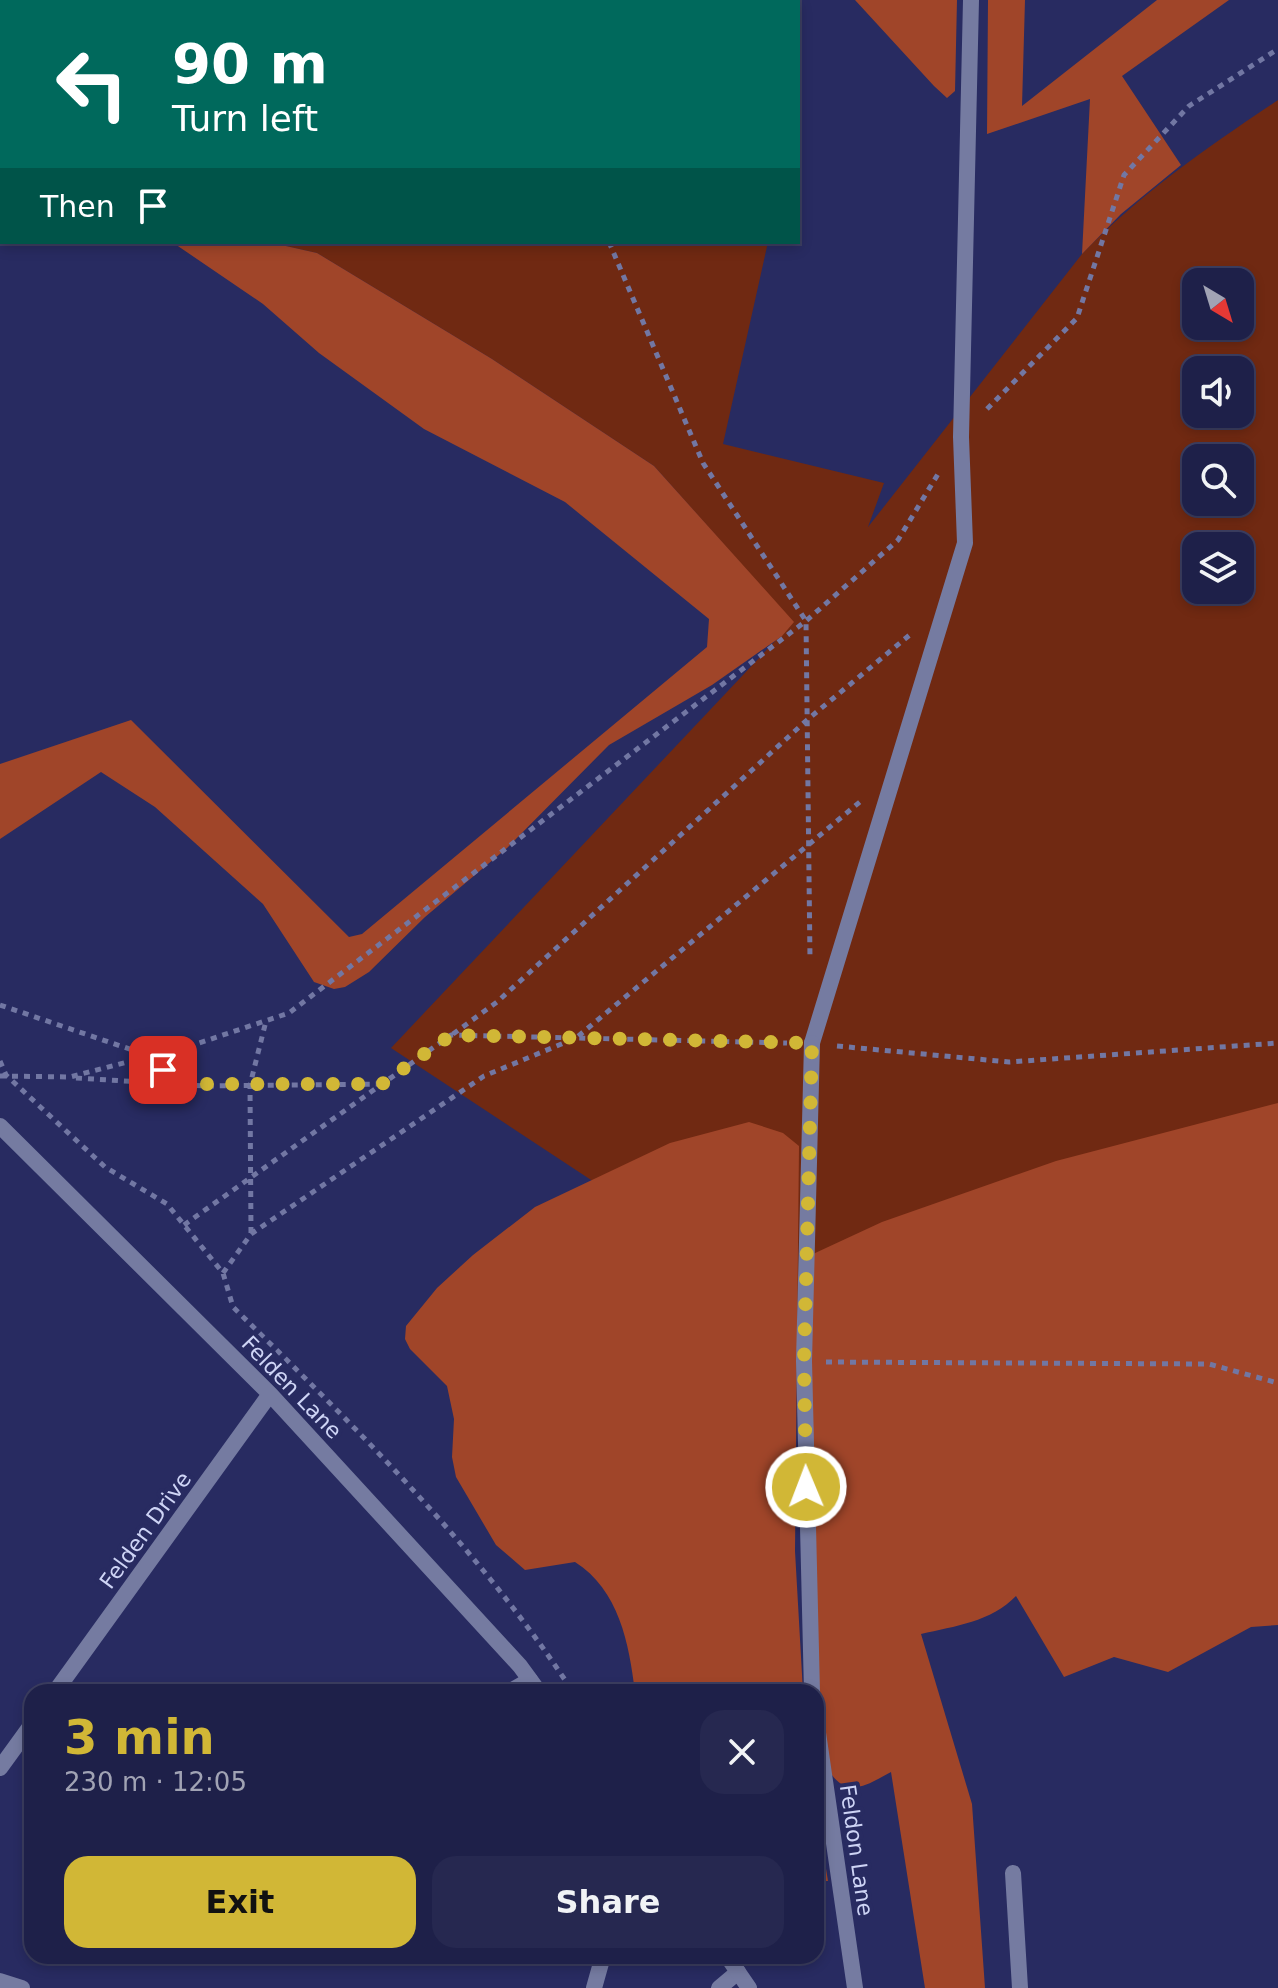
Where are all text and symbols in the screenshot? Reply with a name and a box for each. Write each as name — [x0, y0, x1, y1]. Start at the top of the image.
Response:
text: 90 m — [172, 31, 328, 96]
icon: left — [40, 32, 144, 136]
text: Turn left — [172, 98, 318, 139]
icon: arrive — [131, 184, 175, 228]
text: Then — [40, 189, 115, 224]
north arrow — [1182, 268, 1254, 340]
map controls — [1182, 268, 1254, 604]
button: sound — [1182, 356, 1254, 428]
button: search — [1182, 444, 1254, 516]
button: layers — [1182, 532, 1254, 604]
pin — [129, 1036, 197, 1104]
icon: arrive — [141, 1048, 185, 1092]
street label: Felden Lane — [237, 1331, 347, 1444]
position arrow — [764, 1445, 848, 1529]
street label: Felden Drive — [95, 1467, 196, 1594]
text: 3 min — [64, 1709, 215, 1765]
button: close — [700, 1710, 784, 1794]
text: 230 m · 12:05 — [64, 1767, 247, 1797]
street label: Feldon Lane — [835, 1783, 878, 1918]
button: Exit — [64, 1856, 416, 1948]
button: Share — [432, 1856, 784, 1948]

